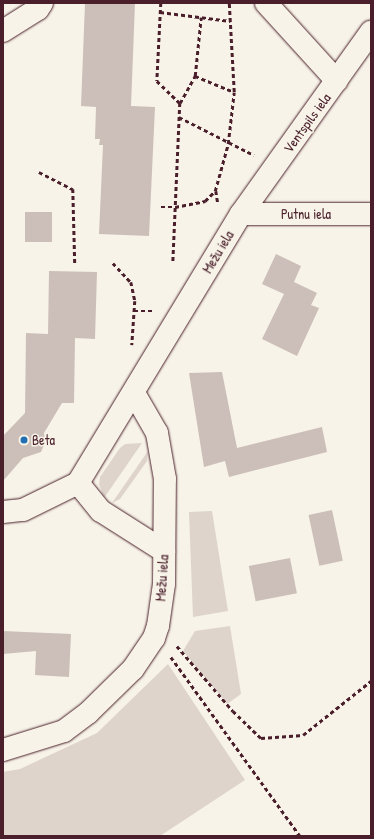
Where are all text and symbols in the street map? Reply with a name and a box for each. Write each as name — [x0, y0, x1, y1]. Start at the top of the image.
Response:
street label: Ventspils iela — [280, 90, 334, 156]
street label: Putnu iela — [281, 206, 331, 222]
street label: Mežu iela — [199, 228, 237, 276]
place label: Beta — [32, 432, 55, 448]
marker: Beta — [19, 435, 29, 445]
street label: Mežu iela — [152, 554, 172, 602]

